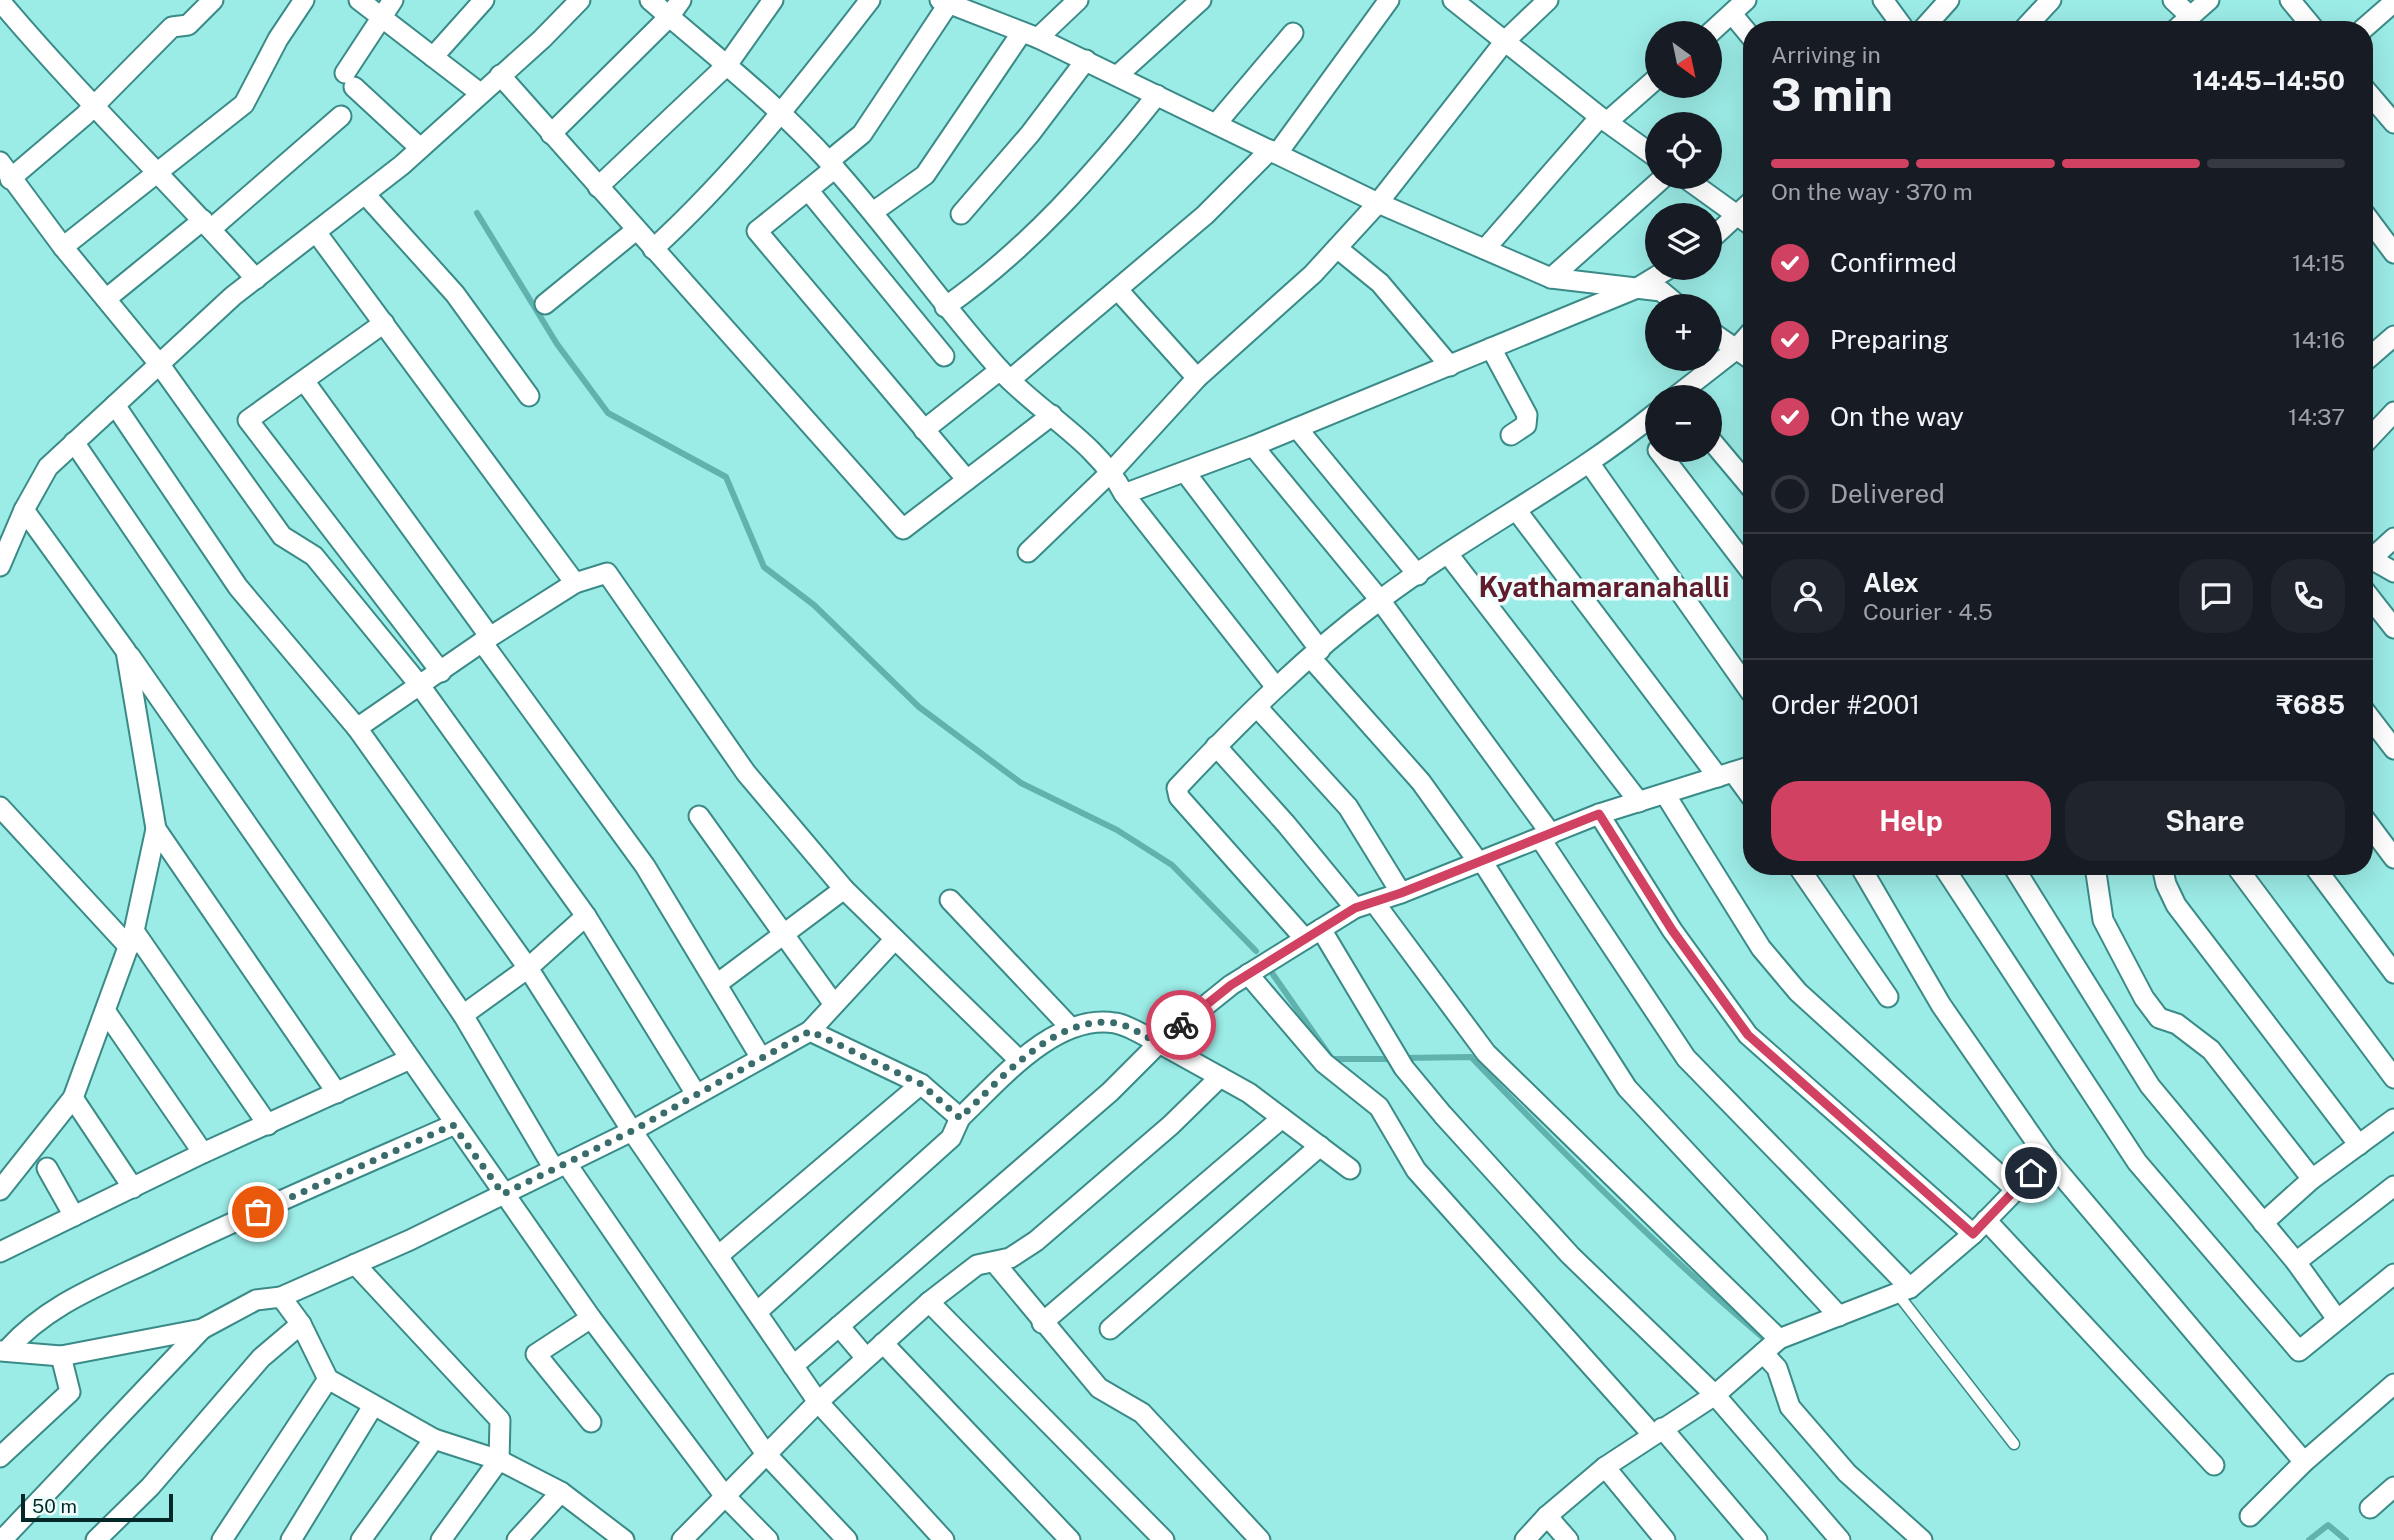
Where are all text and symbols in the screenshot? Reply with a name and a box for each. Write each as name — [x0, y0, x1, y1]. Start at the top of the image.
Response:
north arrow — [1645, 21, 1722, 98]
map controls — [1645, 21, 1722, 462]
text: Arriving in — [1771, 41, 1881, 68]
text: 14:45–14:50 — [2192, 65, 2345, 96]
text: 3 min — [1771, 67, 1893, 121]
button: locate — [1645, 112, 1722, 189]
text: On the way · 370 m — [1771, 178, 1973, 205]
button: layers — [1645, 203, 1722, 280]
icon: check — [1771, 244, 1809, 282]
text: Confirmed — [1830, 247, 1957, 278]
text: 14:15 — [2292, 249, 2345, 276]
button: + — [1645, 294, 1722, 371]
icon: check — [1771, 321, 1809, 359]
text: Preparing — [1830, 324, 1949, 355]
text: 14:16 — [2292, 326, 2345, 353]
button: − — [1645, 385, 1722, 462]
icon: check — [1771, 398, 1809, 436]
text: On the way — [1830, 401, 1964, 432]
text: 14:37 — [2288, 403, 2345, 430]
text: Delivered — [1830, 478, 1945, 509]
button: person — [1771, 559, 1845, 633]
button: chat — [2179, 559, 2253, 633]
button: phone — [2271, 559, 2345, 633]
text: Alex — [1863, 567, 1919, 598]
district label: Kyathamaranahalli — [1478, 570, 1730, 603]
text: Courier · 4.5 — [1863, 598, 1993, 625]
text: Order #2001 — [1771, 689, 1920, 720]
text: ₹685 — [2276, 689, 2345, 720]
button: Help — [1771, 781, 2051, 861]
button: Share — [2065, 781, 2345, 861]
courier — [1146, 990, 1216, 1060]
icon: bike — [1162, 1006, 1200, 1044]
pin — [2001, 1143, 2061, 1203]
icon: home — [2012, 1154, 2050, 1192]
pin — [228, 1182, 288, 1242]
icon: bag — [239, 1193, 277, 1231]
scale bar — [21, 1491, 173, 1523]
text: 50 m — [32, 1495, 77, 1517]

